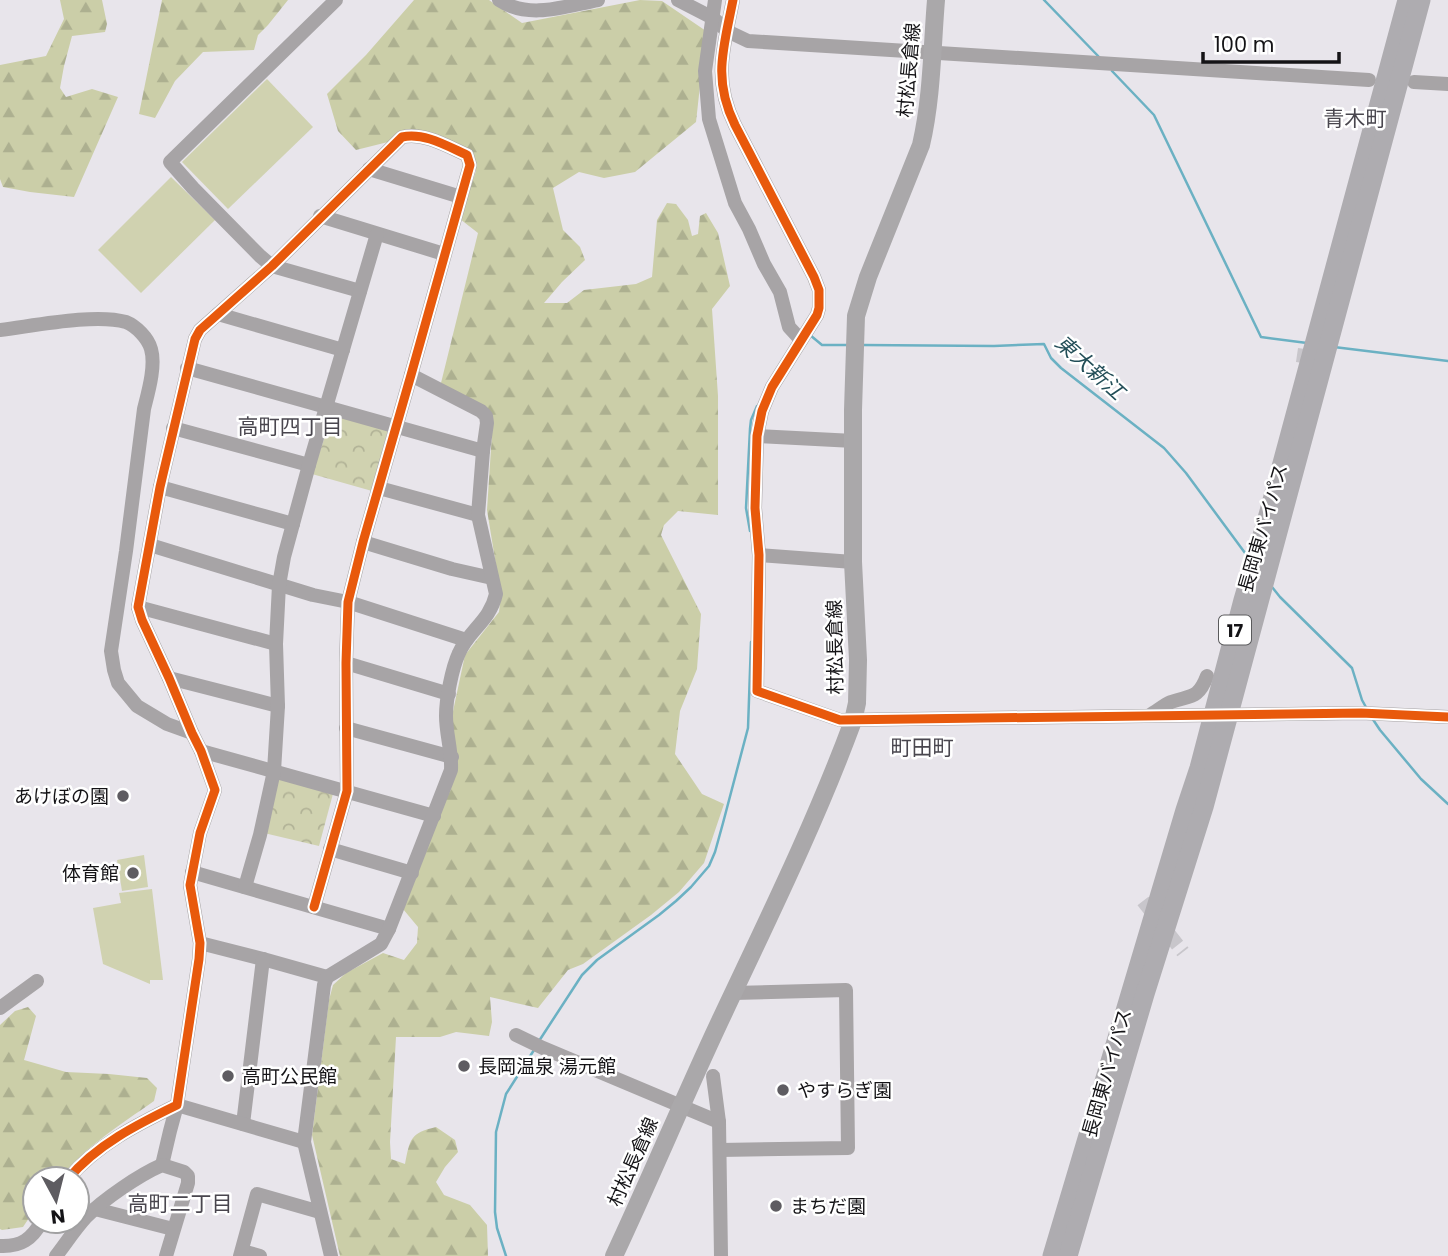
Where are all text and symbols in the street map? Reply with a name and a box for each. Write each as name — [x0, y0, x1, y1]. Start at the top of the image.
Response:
street label: 村松長倉線 — [891, 21, 927, 119]
scale bar — [1203, 21, 1340, 65]
text: 100 m — [1214, 30, 1274, 59]
district label: 青木町 — [1324, 104, 1387, 133]
water label: 東大新江 — [1049, 328, 1132, 407]
district label: 高町四丁目 — [238, 412, 343, 441]
street label: 長岡東バイパス — [1232, 461, 1294, 595]
street label: 村松長倉線 — [821, 599, 849, 695]
road number: 17 — [1219, 616, 1251, 644]
district label: 町田町 — [891, 733, 954, 762]
place label: あけぼの園 — [14, 783, 109, 810]
marker: あけぼの園 — [115, 788, 131, 804]
place label: 体育館 — [62, 860, 119, 887]
marker: 体育館 — [125, 865, 141, 881]
street label: 長岡東バイパス — [1076, 1006, 1138, 1140]
place label: 長岡温泉 湯元館 — [478, 1053, 616, 1080]
marker: 長岡温泉 湯元館 — [456, 1058, 472, 1074]
place label: 高町公民館 — [242, 1063, 337, 1090]
marker: 高町公民館 — [220, 1068, 236, 1084]
place label: やすらぎ園 — [797, 1077, 892, 1104]
marker: やすらぎ園 — [775, 1082, 791, 1098]
street label: 村松長倉線 — [601, 1113, 665, 1211]
north arrow — [21, 1165, 91, 1235]
district label: 高町二丁目 — [128, 1189, 233, 1218]
place label: まちだ園 — [790, 1193, 866, 1220]
marker: まちだ園 — [768, 1198, 784, 1214]
text: N — [49, 1202, 67, 1231]

